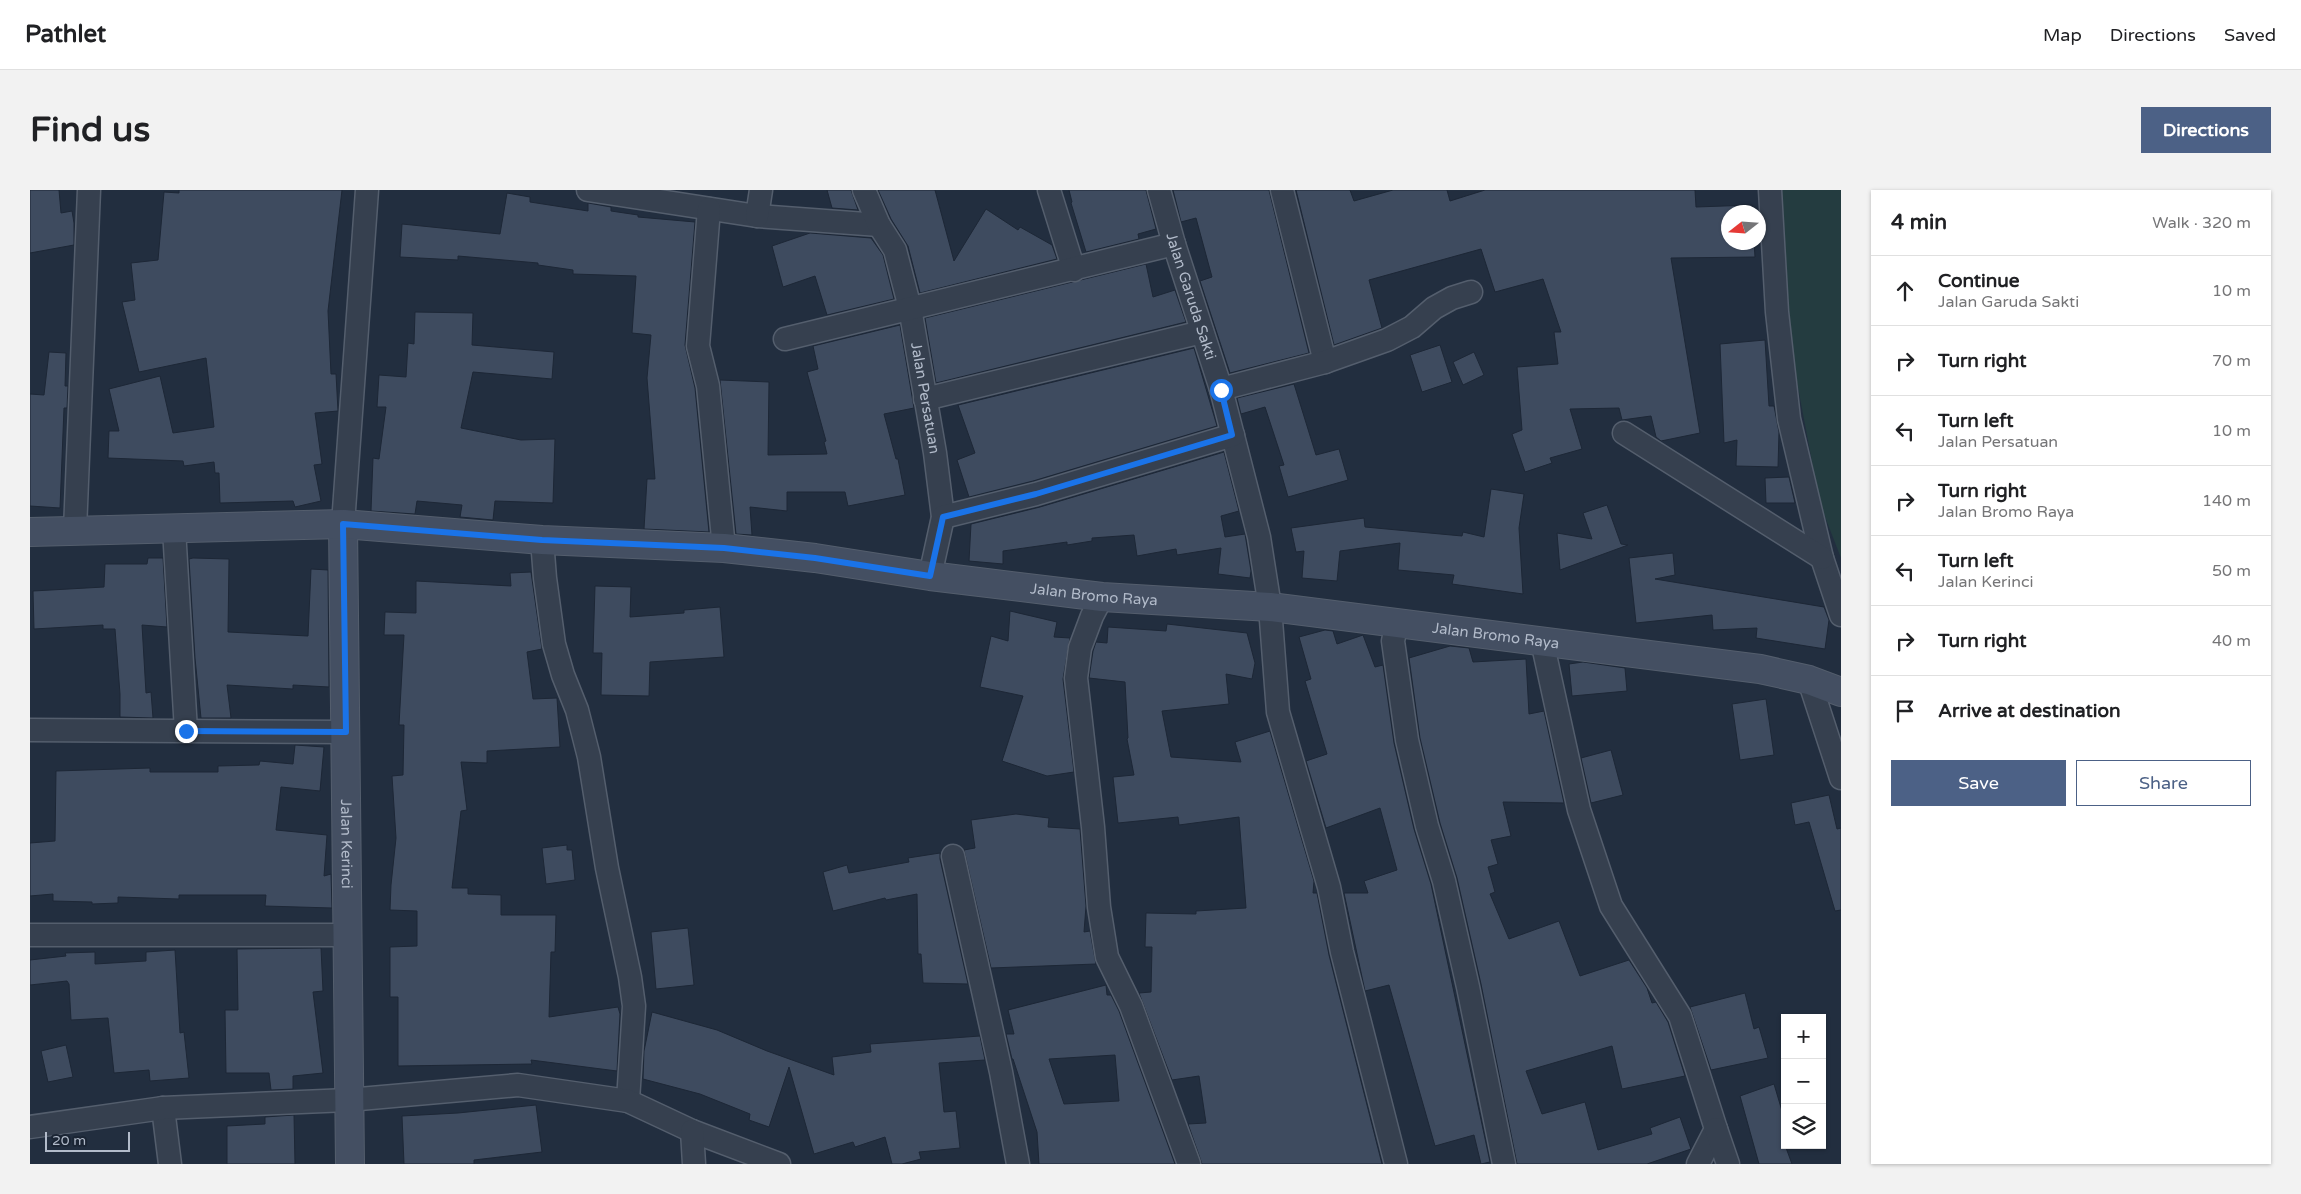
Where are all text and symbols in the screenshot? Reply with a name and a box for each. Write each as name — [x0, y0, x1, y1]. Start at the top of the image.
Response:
text: Pathlet — [25, 20, 106, 49]
text: Map — [2043, 24, 2082, 46]
text: Directions — [2110, 24, 2196, 46]
text: Saved — [2224, 24, 2276, 46]
button: Directions — [2141, 107, 2271, 153]
text: Find us — [30, 109, 150, 151]
north arrow — [1721, 205, 1766, 250]
text: 4 min — [1891, 210, 1947, 235]
text: Walk · 320 m — [2152, 213, 2251, 233]
street label: Jalan Garuda Sakti — [1162, 231, 1220, 362]
text: Continue — [1938, 270, 2020, 292]
icon: ahead — [1891, 277, 1919, 305]
text: 10 m — [2212, 281, 2251, 301]
text: Jalan Garuda Sakti — [1938, 292, 2079, 312]
street label: Jalan Persatuan — [907, 341, 944, 455]
icon: right — [1891, 347, 1919, 375]
text: Turn right — [1938, 350, 2026, 372]
text: 70 m — [2212, 351, 2251, 371]
route start — [1210, 379, 1233, 402]
text: Turn left — [1938, 410, 2014, 432]
icon: left — [1891, 417, 1919, 445]
text: 10 m — [2212, 421, 2251, 441]
text: Jalan Persatuan — [1938, 432, 2058, 452]
text: Turn right — [1938, 480, 2026, 502]
icon: right — [1891, 487, 1919, 515]
text: 140 m — [2202, 491, 2251, 511]
text: Jalan Bromo Raya — [1938, 502, 2074, 522]
text: Turn left — [1938, 550, 2014, 572]
icon: left — [1891, 557, 1919, 585]
text: 50 m — [2212, 561, 2251, 581]
text: Jalan Kerinci — [1938, 572, 2033, 592]
street label: Jalan Bromo Raya — [1029, 579, 1158, 609]
street label: Jalan Bromo Raya — [1431, 619, 1560, 653]
icon: right — [1891, 627, 1919, 655]
text: Turn right — [1938, 630, 2026, 652]
text: 40 m — [2212, 631, 2251, 651]
icon: arrive — [1891, 697, 1919, 725]
text: Arrive at destination — [1938, 700, 2121, 722]
route end — [175, 720, 198, 743]
button: Save — [1891, 760, 2066, 806]
button: Share — [2076, 760, 2251, 806]
street label: Jalan Kerinci — [337, 799, 356, 889]
map controls — [1781, 1014, 1826, 1149]
button: + — [1781, 1014, 1826, 1059]
button: − — [1781, 1059, 1826, 1104]
button: layers — [1781, 1104, 1826, 1149]
scale bar — [45, 1129, 130, 1152]
text: 20 m — [52, 1132, 86, 1149]

